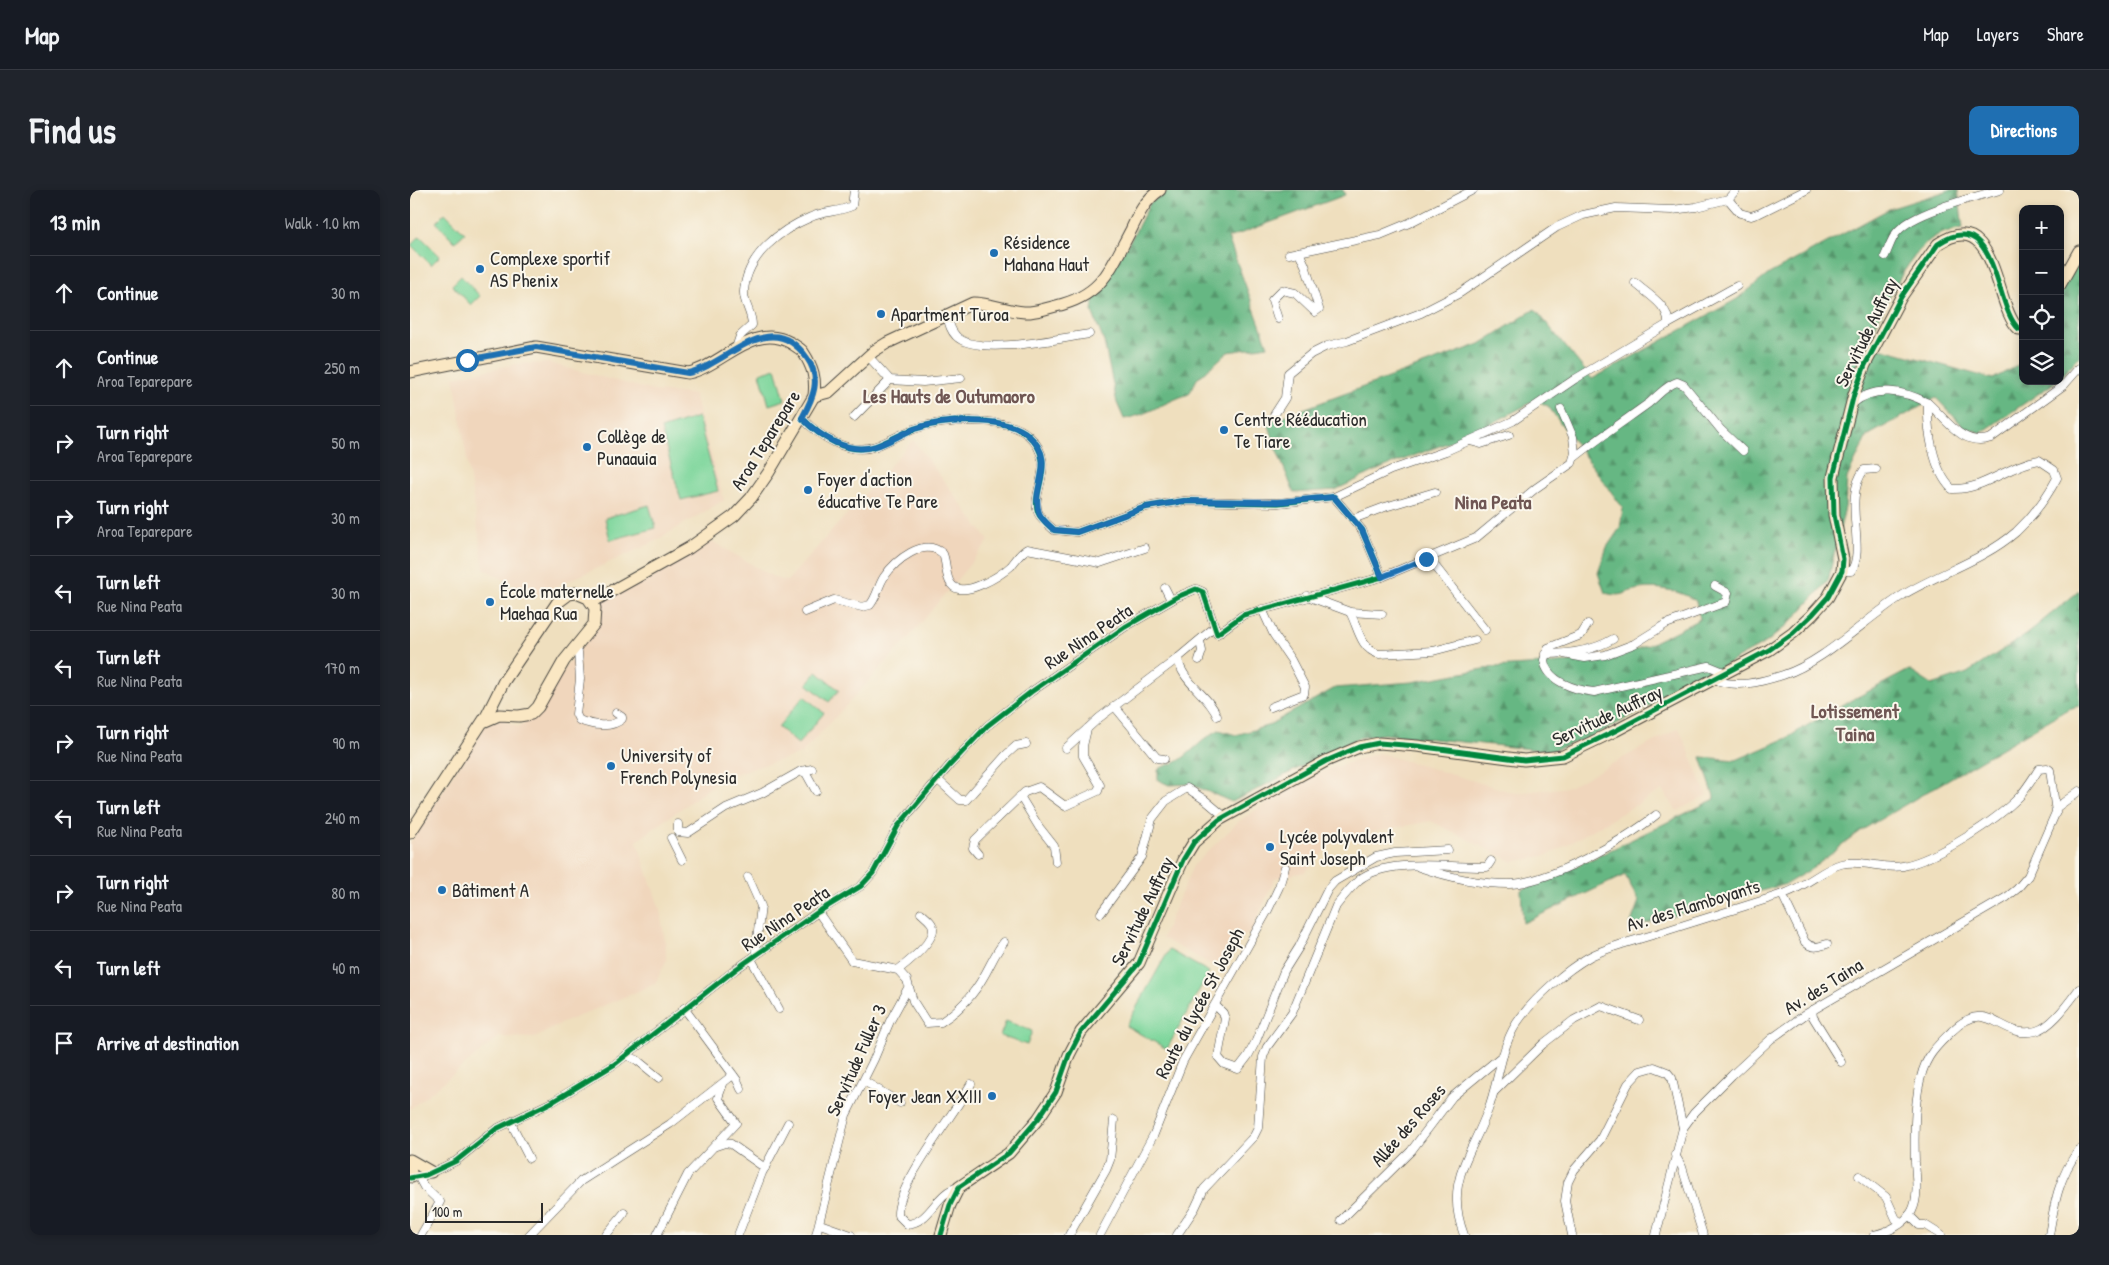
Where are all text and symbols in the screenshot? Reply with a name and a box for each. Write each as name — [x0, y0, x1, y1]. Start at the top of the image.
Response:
text: Map — [25, 19, 59, 51]
text: Map — [1923, 22, 1949, 47]
text: Layers — [1977, 22, 2019, 47]
text: Share — [2047, 22, 2084, 47]
button: Directions — [1969, 106, 2079, 155]
text: Find us — [30, 107, 116, 154]
map controls — [2019, 205, 2064, 385]
button: + — [2019, 205, 2064, 250]
text: 13 min — [50, 208, 100, 237]
text: Walk · 1.0 km — [285, 212, 360, 234]
place label: Résidence Mahana Haut — [1004, 229, 1090, 277]
place label: Complexe sportif AS Phenix — [490, 245, 610, 293]
marker: Résidence Mahana Haut — [988, 247, 1000, 259]
button: − — [2019, 250, 2064, 295]
marker: Complexe sportif AS Phenix — [474, 263, 486, 275]
street label: Servitude Auffray — [1828, 273, 1904, 391]
icon: ahead — [50, 279, 78, 307]
text: Continue — [97, 280, 158, 306]
text: 30 m — [331, 282, 360, 304]
button: locate — [2019, 295, 2064, 340]
place label: Apartment Turoa — [891, 301, 1009, 327]
marker: Apartment Turoa — [875, 308, 887, 320]
button: layers — [2019, 340, 2064, 385]
text: Continue — [97, 344, 158, 370]
route start — [456, 349, 479, 372]
icon: ahead — [50, 354, 78, 382]
text: 250 m — [324, 357, 360, 379]
text: Aroa Teparepare — [97, 370, 193, 392]
district label: Les Hauts de Outumaoro — [863, 382, 1035, 409]
street label: Aroa Teparepare — [724, 385, 806, 495]
place label: Centre Rééducation Te Tiare — [1234, 406, 1367, 454]
text: Turn right — [97, 419, 168, 445]
place label: Collège de Punaauia — [597, 423, 667, 471]
marker: Centre Rééducation Te Tiare — [1218, 424, 1230, 436]
icon: right — [50, 429, 78, 457]
text: 50 m — [332, 432, 360, 454]
marker: Collège de Punaauia — [581, 441, 593, 453]
text: Aroa Teparepare — [97, 445, 193, 467]
place label: Foyer d'action éducative Te Pare — [817, 466, 938, 514]
marker: Foyer d'action éducative Te Pare — [802, 484, 814, 496]
district label: Nina Peata — [1455, 488, 1532, 515]
text: Turn right — [97, 494, 168, 520]
icon: right — [50, 504, 78, 532]
text: 30 m — [331, 507, 360, 529]
text: Aroa Teparepare — [97, 520, 193, 542]
route end — [1415, 548, 1438, 571]
text: Turn left — [97, 569, 160, 595]
place label: École maternelle Maehaa Rua — [500, 578, 615, 626]
icon: left — [50, 579, 78, 607]
text: 30 m — [331, 582, 360, 604]
text: Rue Nina Peata — [97, 595, 182, 617]
marker: École maternelle Maehaa Rua — [484, 596, 496, 608]
street label: Rue Nina Peata — [1039, 597, 1138, 675]
text: Turn left — [97, 644, 160, 670]
icon: left — [50, 654, 78, 682]
text: 170 m — [325, 657, 360, 679]
text: Rue Nina Peata — [97, 670, 182, 692]
street label: Servitude Auffray — [1548, 678, 1666, 752]
district label: Lotissement Taina — [1811, 697, 1900, 747]
text: Turn right — [97, 719, 168, 745]
icon: right — [50, 729, 78, 757]
text: 90 m — [332, 732, 360, 754]
place label: University of French Polynesia — [620, 742, 737, 790]
text: Rue Nina Peata — [97, 745, 182, 767]
marker: University of French Polynesia — [605, 760, 617, 772]
text: Turn left — [97, 794, 160, 820]
icon: left — [50, 804, 78, 832]
text: 240 m — [325, 807, 360, 829]
text: Rue Nina Peata — [97, 820, 182, 842]
place label: Lycée polyvalent Saint Joseph — [1280, 823, 1394, 871]
marker: Lycée polyvalent Saint Joseph — [1264, 841, 1276, 853]
street label: Servitude Auffray — [1104, 852, 1180, 970]
text: Turn right — [97, 869, 168, 895]
street label: Av. des Flamboyants — [1623, 872, 1763, 938]
place label: Bâtiment A — [452, 877, 529, 903]
icon: right — [50, 879, 78, 907]
street label: Rue Nina Peata — [736, 879, 835, 957]
text: 80 m — [331, 882, 360, 904]
marker: Bâtiment A — [436, 884, 448, 896]
text: Rue Nina Peata — [97, 895, 182, 917]
street label: Route du lycée St Joseph — [1148, 923, 1250, 1083]
street label: Av. des Taina — [1779, 951, 1868, 1021]
icon: left — [50, 954, 78, 982]
text: Turn left — [97, 955, 160, 981]
text: 40 m — [332, 957, 360, 979]
street label: Servitude Fuller 3 — [820, 1000, 892, 1120]
icon: arrive — [50, 1029, 78, 1057]
text: Arrive at destination — [97, 1030, 239, 1056]
street label: Allée des Roses — [1365, 1078, 1451, 1172]
place label: Foyer Jean XXIII — [868, 1083, 982, 1109]
marker: Foyer Jean XXIII — [986, 1090, 998, 1102]
scale bar — [425, 1200, 542, 1223]
text: 100 m — [432, 1202, 462, 1221]

